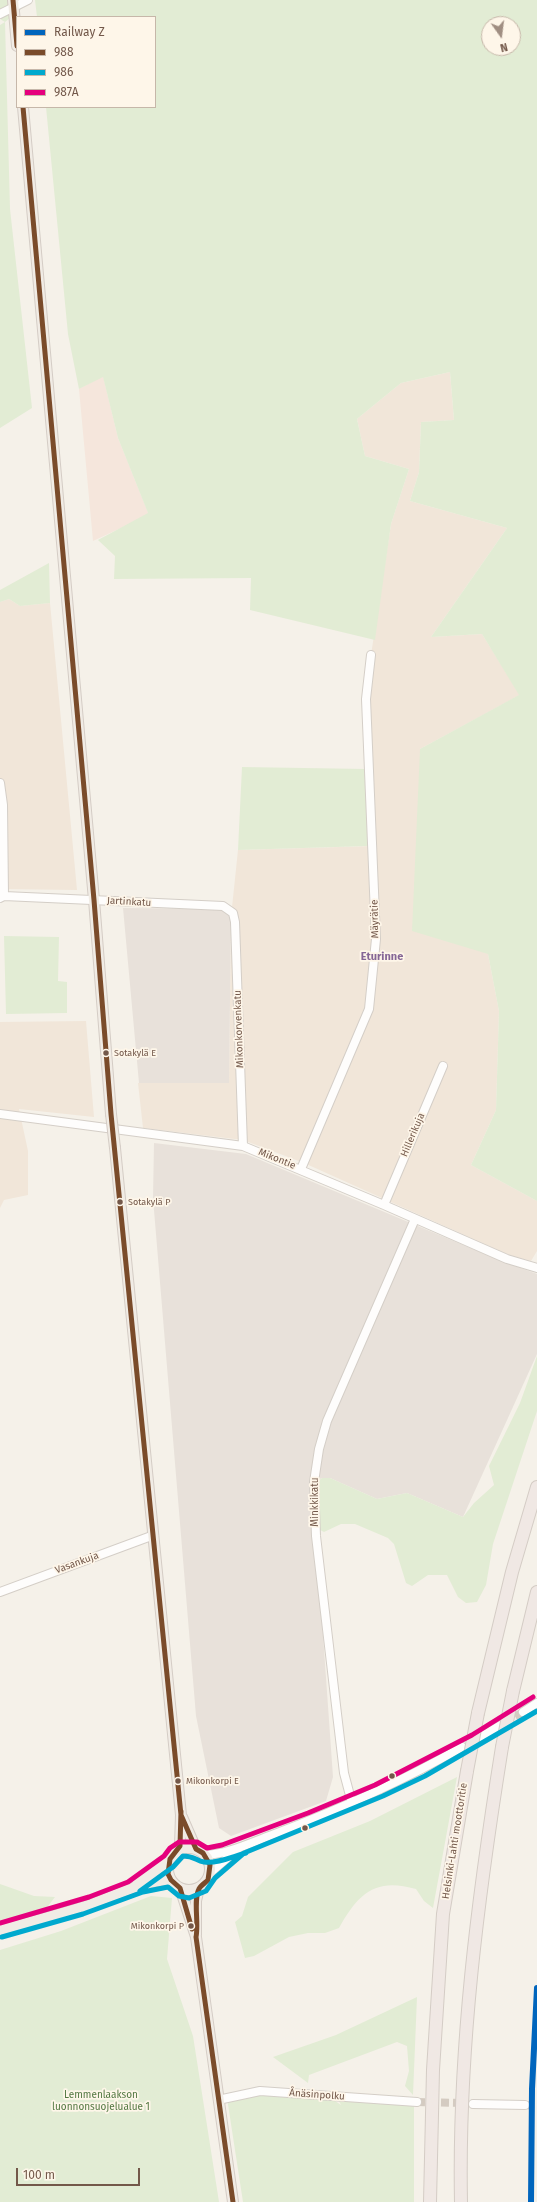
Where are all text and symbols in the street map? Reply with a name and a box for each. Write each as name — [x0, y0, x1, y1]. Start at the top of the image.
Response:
legend — [16, 16, 156, 108]
north arrow — [481, 16, 521, 56]
text: Railway Z — [54, 25, 105, 39]
text: N — [499, 40, 509, 54]
text: 988 — [54, 45, 74, 59]
text: 986 — [54, 65, 73, 79]
text: 987A — [54, 85, 79, 99]
street label: Jartinkatu — [106, 895, 152, 909]
street label: Mäyrätie — [369, 899, 381, 939]
district label: Eturinne — [361, 950, 403, 964]
street label: Mikonkorvenkatu — [232, 990, 246, 1068]
marker: Sotakylä E — [101, 1048, 111, 1058]
place label: Sotakylä E — [114, 1048, 156, 1058]
street label: Hillerikuja — [398, 1111, 428, 1159]
street label: Mikontie — [257, 1146, 297, 1172]
marker: Sotakylä P — [115, 1197, 125, 1207]
place label: Sotakylä P — [128, 1197, 170, 1207]
street label: Minkkikatu — [309, 1477, 321, 1527]
street label: Vasankuja — [54, 1550, 100, 1576]
unlabelled marker — [387, 1771, 397, 1781]
marker: Mikonkorpi E — [173, 1776, 183, 1786]
place label: Mikonkorpi E — [186, 1776, 239, 1786]
street label: Helsinki-Lahti moottoritie — [440, 1782, 470, 1900]
unlabelled marker — [300, 1823, 310, 1833]
place label: Mikonkorpi P — [131, 1921, 184, 1931]
marker: Mikonkorpi P — [186, 1921, 196, 1931]
street label: Ånäsinpolku — [289, 2087, 345, 2103]
park label: Lemmenlaakson luonnonsuojelualue 1 — [52, 2089, 150, 2112]
scale bar — [18, 2160, 142, 2186]
text: 100 m — [23, 2168, 55, 2182]

